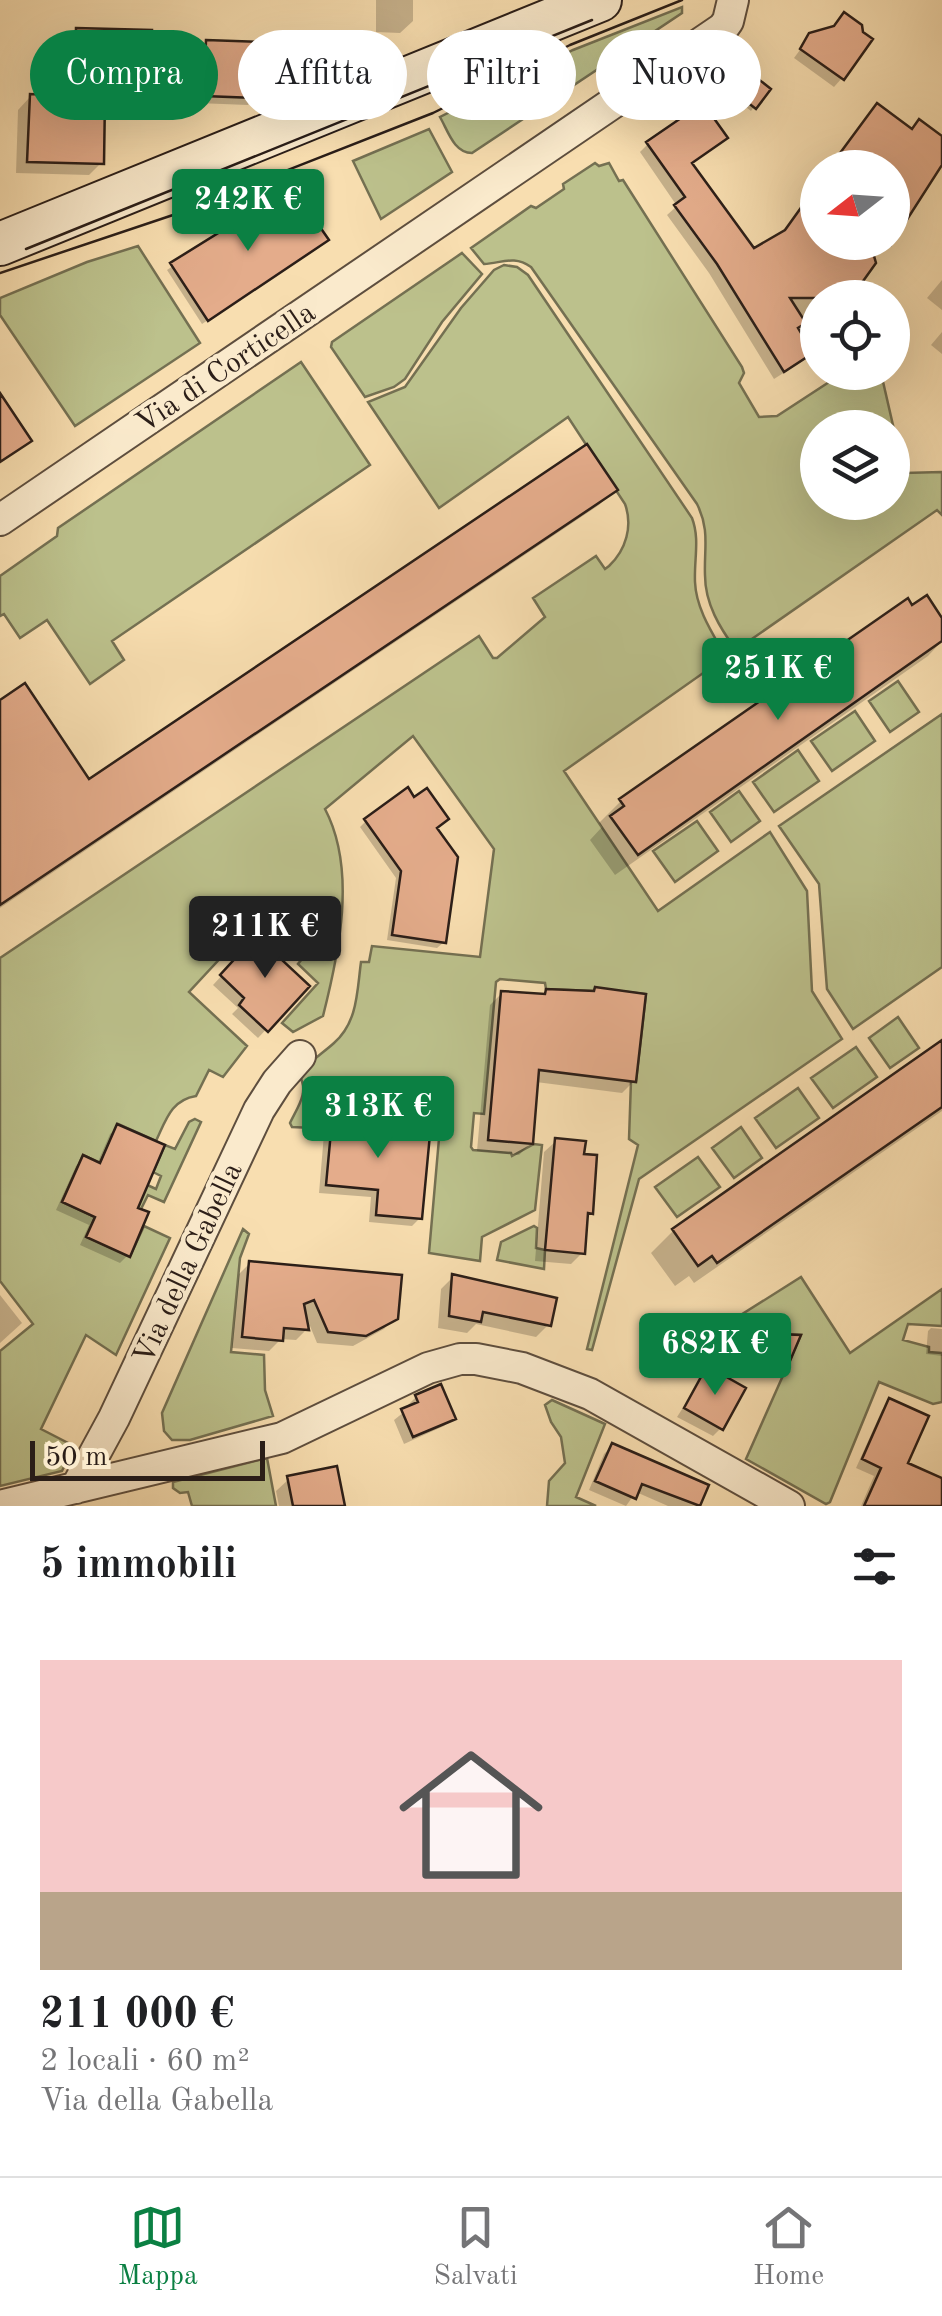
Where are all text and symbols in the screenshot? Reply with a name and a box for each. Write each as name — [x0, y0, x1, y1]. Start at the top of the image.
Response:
chip: Compra — [30, 30, 218, 120]
chip: Affitta — [238, 30, 407, 120]
chip: Filtri — [427, 30, 576, 120]
chip: Nuovo — [596, 30, 761, 120]
north arrow — [800, 150, 910, 260]
map controls — [800, 150, 910, 520]
pin: 242K € — [167, 169, 329, 254]
text: 242K € — [194, 185, 302, 217]
button: locate — [800, 280, 910, 390]
street label: Via di Corticella — [131, 298, 321, 440]
button: layers — [800, 410, 910, 520]
pin: 251K € — [697, 638, 859, 723]
text: 251K € — [724, 654, 832, 686]
pin: 211K € — [184, 896, 346, 981]
text: 211K € — [211, 912, 319, 944]
pin: 313K € — [297, 1076, 459, 1161]
text: 313K € — [324, 1092, 432, 1124]
street label: Via della Gabella — [129, 1158, 249, 1369]
pin: 682K € — [634, 1313, 796, 1398]
text: 682K € — [661, 1329, 769, 1361]
scale bar — [30, 1436, 265, 1480]
text: 50 m — [45, 1444, 108, 1472]
icon: filters — [847, 1539, 902, 1594]
text: 5 immobili — [40, 1545, 237, 1587]
icon: home — [381, 1725, 561, 1905]
text: 211 000 € — [40, 1995, 234, 2037]
text: 2 locali · 60 m² — [40, 2046, 250, 2078]
text: Via della Gabella — [40, 2086, 273, 2118]
tab: Mappa — [118, 2200, 198, 2295]
tab: Salvati — [434, 2200, 517, 2295]
tab: Home — [753, 2200, 824, 2295]

